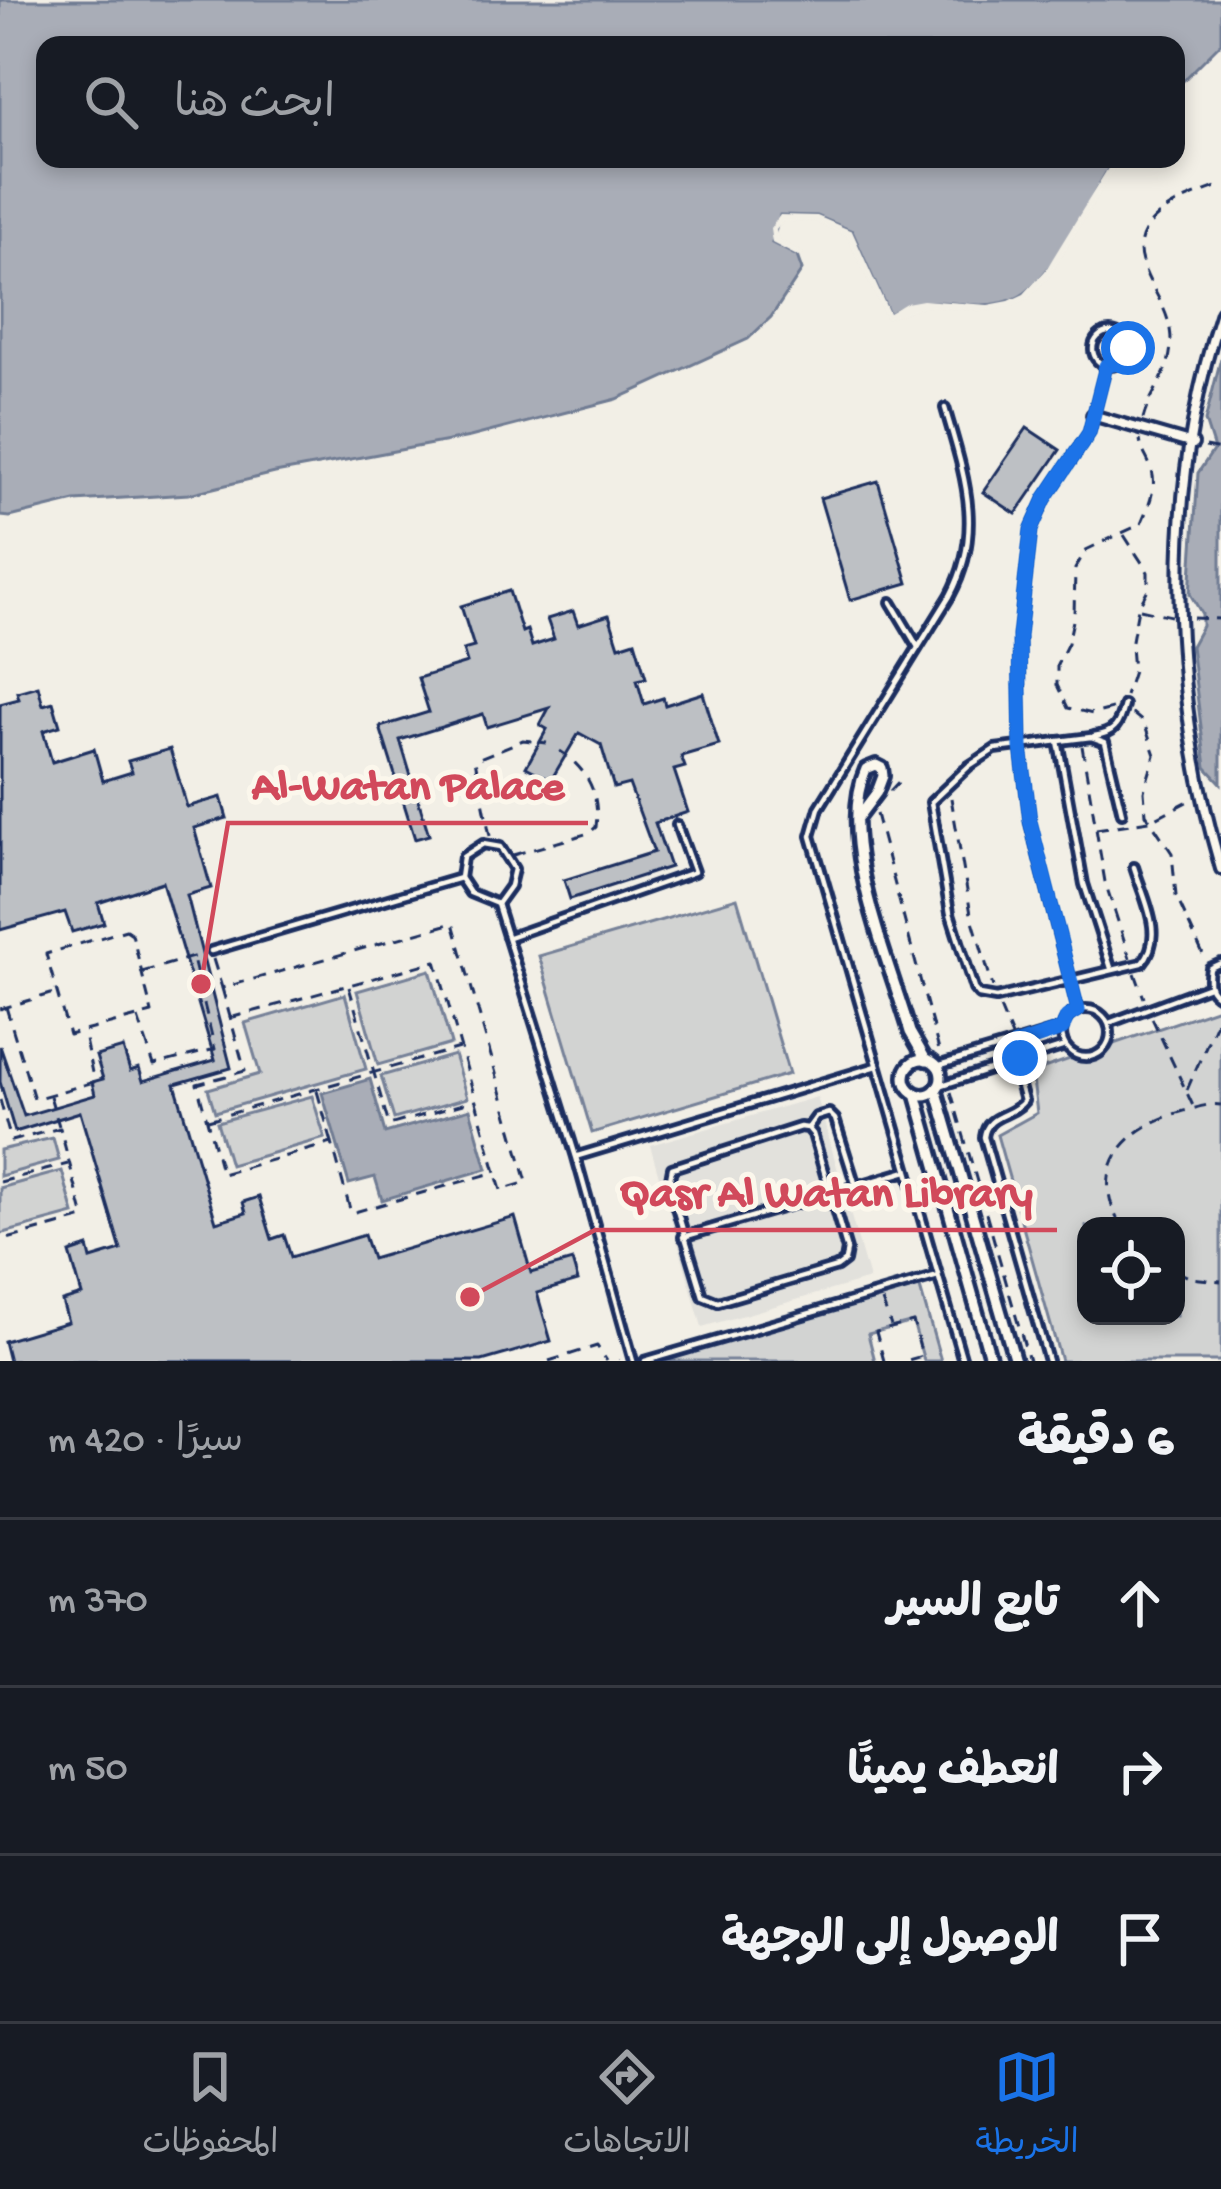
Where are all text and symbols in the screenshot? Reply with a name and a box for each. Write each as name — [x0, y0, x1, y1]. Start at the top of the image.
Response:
search box — [36, 36, 1185, 168]
icon: search — [78, 69, 144, 135]
text: ابحث هنا — [174, 80, 335, 133]
route start — [1101, 321, 1155, 375]
callout: Al-Watan Palace — [228, 742, 588, 823]
text: Al-Watan Palace — [251, 763, 566, 816]
route end — [993, 1031, 1047, 1085]
callout: Qasr Al Watan Library — [595, 1149, 1057, 1230]
text: Qasr Al Watan Library — [619, 1170, 1033, 1223]
map controls — [1077, 1217, 1185, 1325]
button: locate — [1077, 1217, 1185, 1325]
text: 6 دقيقة — [1017, 1414, 1173, 1474]
text: سيرًا · 420 m — [48, 1420, 243, 1466]
icon: ahead — [1107, 1570, 1173, 1636]
text: 370 m — [48, 1580, 148, 1626]
text: تابع السير — [888, 1580, 1059, 1633]
icon: right — [1107, 1738, 1173, 1804]
text: 50 m — [48, 1748, 128, 1794]
text: انعطف يمينًا — [847, 1748, 1059, 1801]
icon: arrive — [1107, 1906, 1173, 1972]
text: الوصول إلى الوجهة — [721, 1916, 1059, 1969]
tab: المحفوظات — [142, 2044, 278, 2170]
tab: الاتجاهات — [563, 2044, 691, 2170]
tab: الخريطة — [976, 2044, 1079, 2170]

